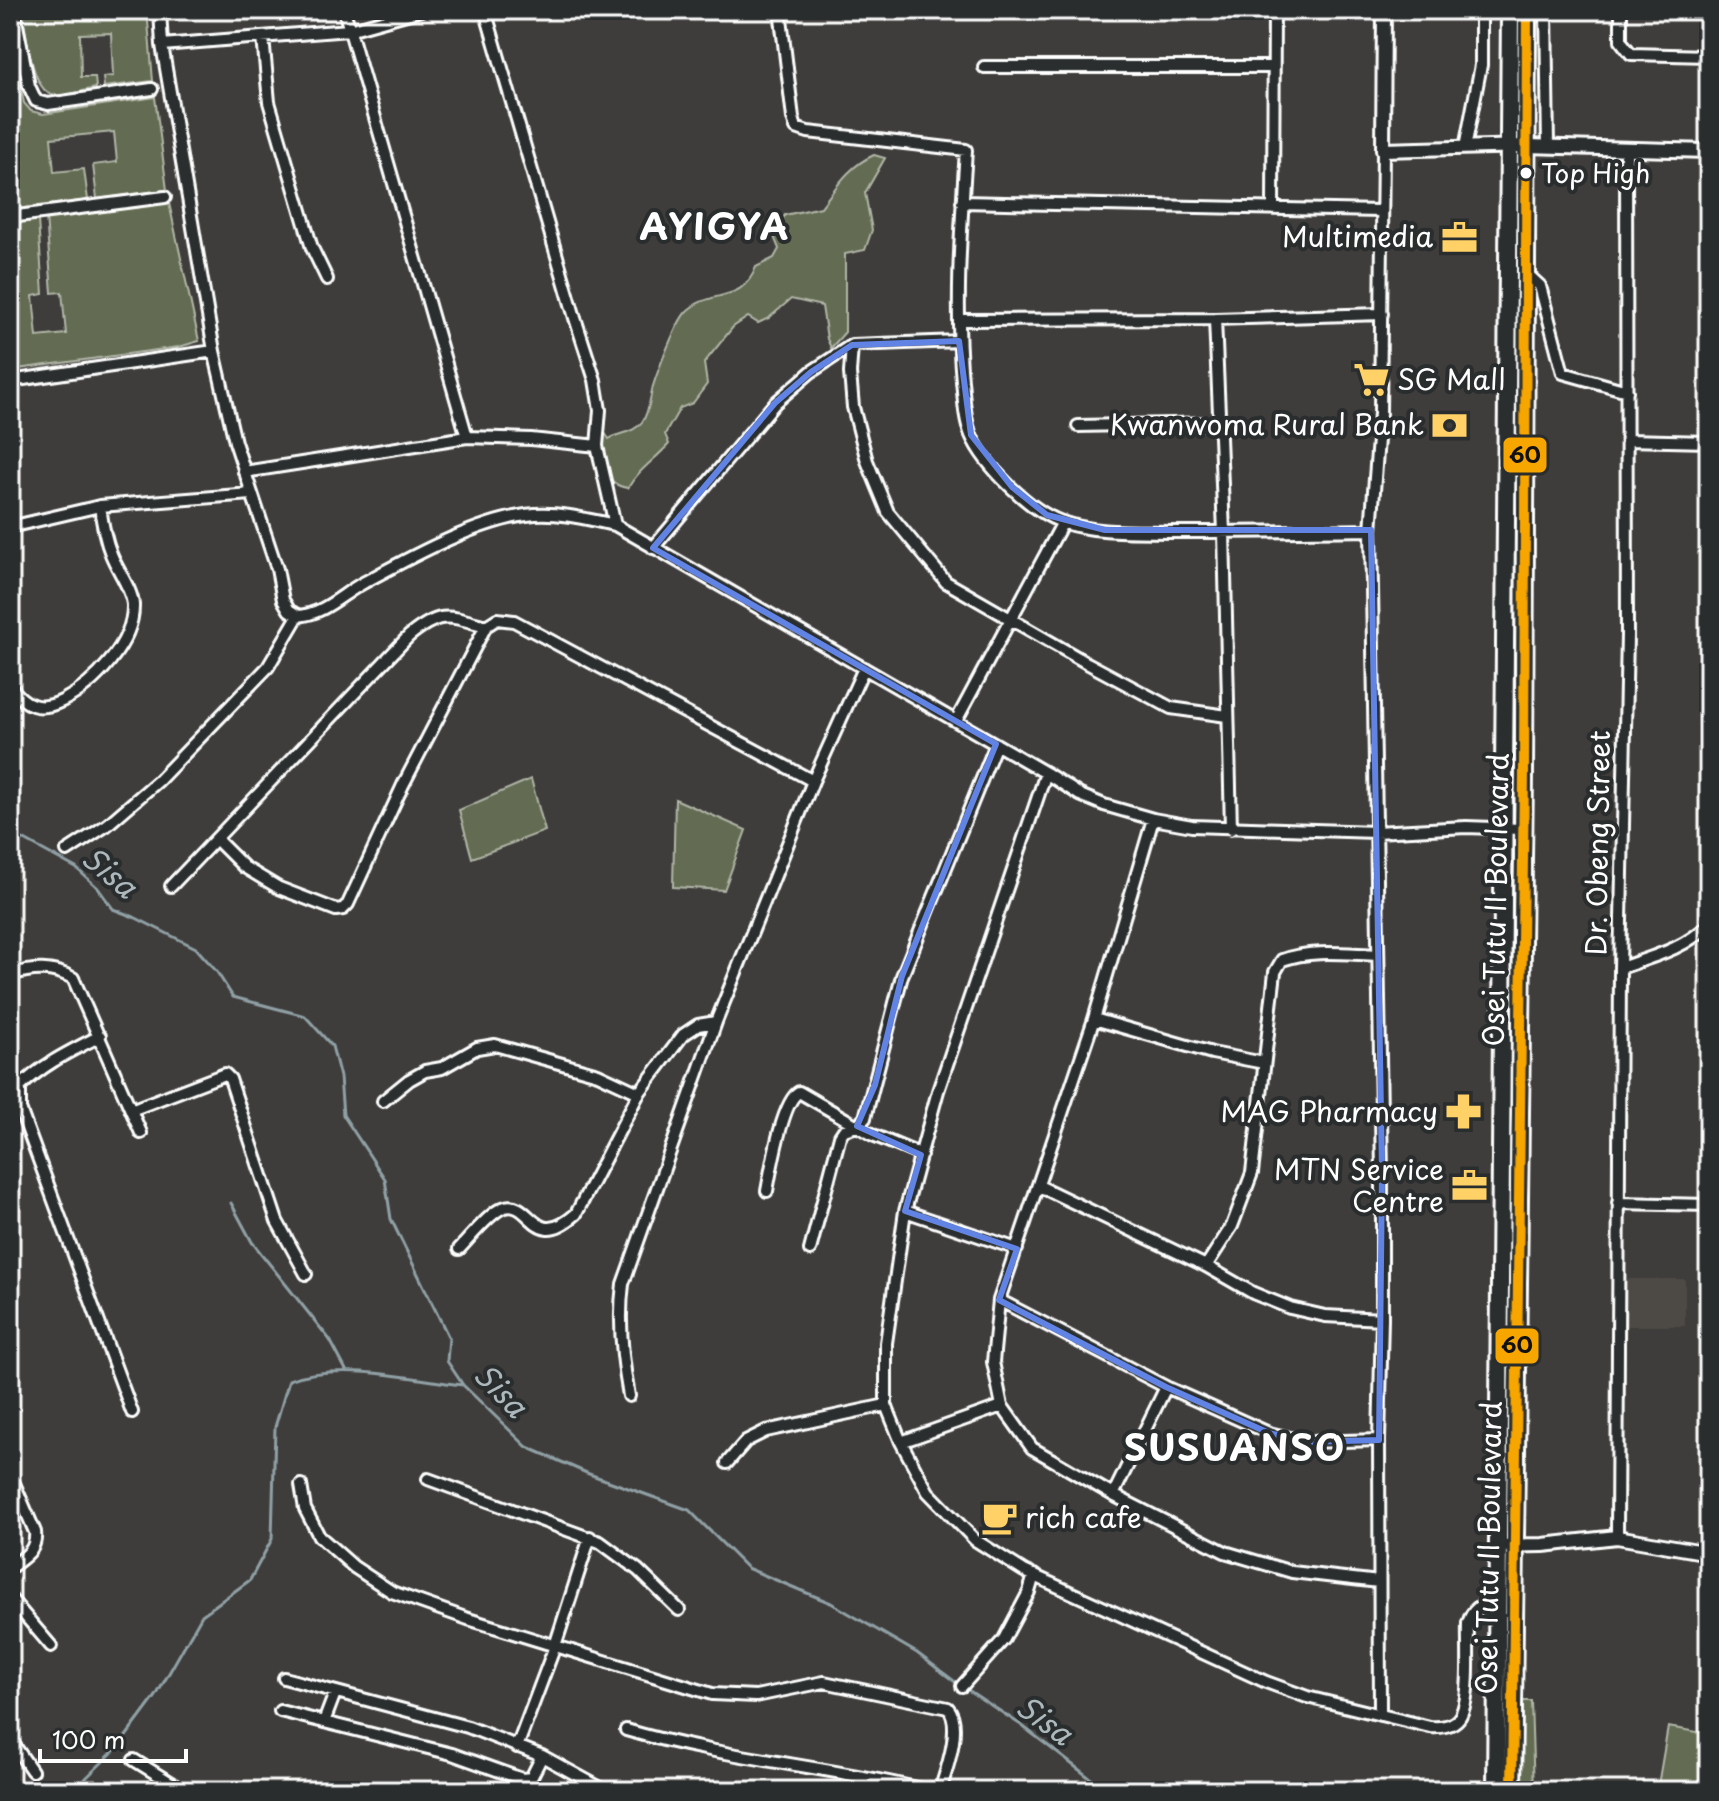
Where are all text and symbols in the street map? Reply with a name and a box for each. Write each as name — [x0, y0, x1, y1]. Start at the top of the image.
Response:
place label: Top High — [1541, 153, 1650, 192]
marker: Top High — [1518, 165, 1534, 181]
district label: AYIGYA — [640, 198, 790, 252]
place label: Multimedia — [1282, 214, 1433, 257]
office icon: Multimedia — [1440, 218, 1478, 256]
place label: SG Mall — [1397, 357, 1506, 400]
supermarket icon: SG Mall — [1352, 361, 1390, 399]
place label: Kwanwoma Rural Bank — [1109, 402, 1424, 445]
bank icon: Kwanwoma Rural Bank — [1431, 406, 1469, 444]
line badge: 60 — [1502, 436, 1548, 474]
text: 60 — [1509, 437, 1541, 470]
street label: Dr. Obeng Street — [1573, 730, 1620, 956]
street label: Osei Tutu II Boulevard — [1470, 753, 1519, 1047]
water label: Sisa — [73, 835, 149, 908]
place label: MAG Pharmacy — [1221, 1089, 1438, 1132]
pharmacy icon: MAG Pharmacy — [1445, 1093, 1483, 1131]
place label: MTN Service Centre — [1274, 1147, 1444, 1222]
office icon: MTN Service Centre — [1451, 1167, 1489, 1205]
line badge: 60 — [1494, 1327, 1540, 1365]
text: 60 — [1501, 1327, 1533, 1360]
water label: Sisa — [465, 1352, 540, 1427]
street label: Osei Tutu II Boulevard — [1463, 1401, 1512, 1695]
district label: SUSUANSO — [1124, 1419, 1346, 1473]
place label: rich cafe — [1025, 1495, 1142, 1538]
cafe icon: rich cafe — [980, 1499, 1018, 1537]
water label: Sisa — [1008, 1683, 1084, 1755]
scale bar — [40, 1713, 186, 1763]
text: 100 m — [52, 1721, 125, 1757]

